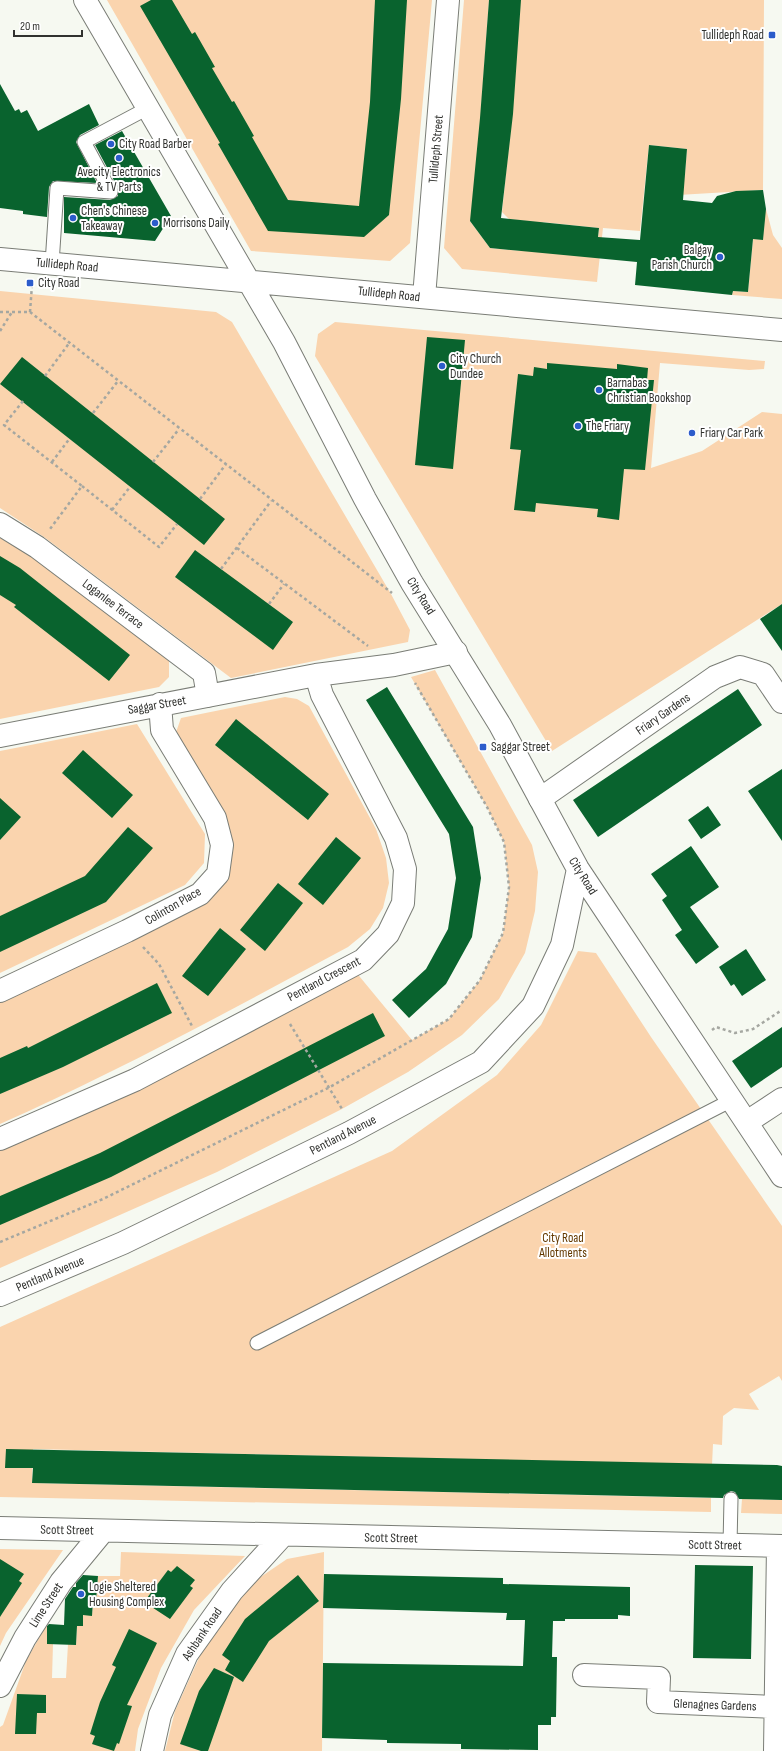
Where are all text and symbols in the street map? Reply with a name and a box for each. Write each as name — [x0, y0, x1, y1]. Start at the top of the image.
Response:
scale bar — [14, 12, 82, 38]
text: 20 m — [20, 19, 40, 34]
place label: Tullideph Road — [701, 27, 764, 43]
marker: Tullideph Road — [767, 30, 777, 40]
street label: Tullideph Street — [425, 114, 447, 184]
place label: City Road Barber — [119, 136, 192, 152]
marker: City Road Barber — [106, 139, 116, 149]
marker: Avecity Electronics & TV Parts — [114, 153, 124, 163]
place label: Avecity Electronics & TV Parts — [76, 164, 161, 195]
place label: Chen's Chinese Takeaway — [81, 203, 147, 234]
marker: Chen's Chinese Takeaway — [68, 213, 78, 223]
place label: Morrisons Daily — [163, 215, 230, 231]
marker: Morrisons Daily — [150, 218, 160, 228]
place label: Balgay Parish Church — [652, 242, 712, 273]
marker: Balgay Parish Church — [715, 252, 725, 262]
street label: Tullideph Road — [35, 254, 99, 276]
place label: City Road — [38, 275, 79, 291]
marker: City Road — [25, 278, 35, 288]
street label: Tullideph Road — [357, 283, 421, 305]
place label: City Church Dundee — [450, 351, 501, 382]
marker: City Church Dundee — [437, 361, 447, 371]
place label: Barnabas Christian Bookshop — [607, 375, 691, 406]
marker: Barnabas Christian Bookshop — [594, 385, 604, 395]
place label: The Friary — [586, 418, 629, 434]
marker: The Friary — [573, 421, 583, 431]
place label: Friary Car Park — [700, 425, 763, 441]
marker: Friary Car Park — [687, 428, 697, 438]
street label: City Road — [403, 574, 439, 618]
street label: Loganlee Terrace — [79, 576, 147, 632]
street label: Friary Gardens — [633, 689, 694, 739]
street label: Saggar Street — [127, 692, 187, 718]
place label: Saggar Street — [491, 739, 550, 755]
marker: Saggar Street — [478, 742, 488, 752]
street label: City Road — [565, 854, 601, 898]
street label: Colinton Place — [142, 883, 204, 929]
street label: Pentland Crescent — [285, 953, 363, 1005]
street label: Pentland Avenue — [307, 1111, 379, 1159]
park label: City Road Allotments — [538, 1230, 587, 1261]
street label: Pentland Avenue — [13, 1252, 87, 1296]
street label: Scott Street — [40, 1522, 94, 1538]
street label: Scott Street — [364, 1530, 418, 1546]
street label: Scott Street — [688, 1537, 742, 1553]
place label: Logie Sheltered Housing Complex — [89, 1579, 164, 1610]
street label: Lime Street — [26, 1580, 66, 1630]
marker: Logie Sheltered Housing Complex — [76, 1589, 86, 1599]
street label: Ashbank Road — [178, 1604, 226, 1664]
street label: Glenagnes Gardens — [673, 1696, 757, 1714]

